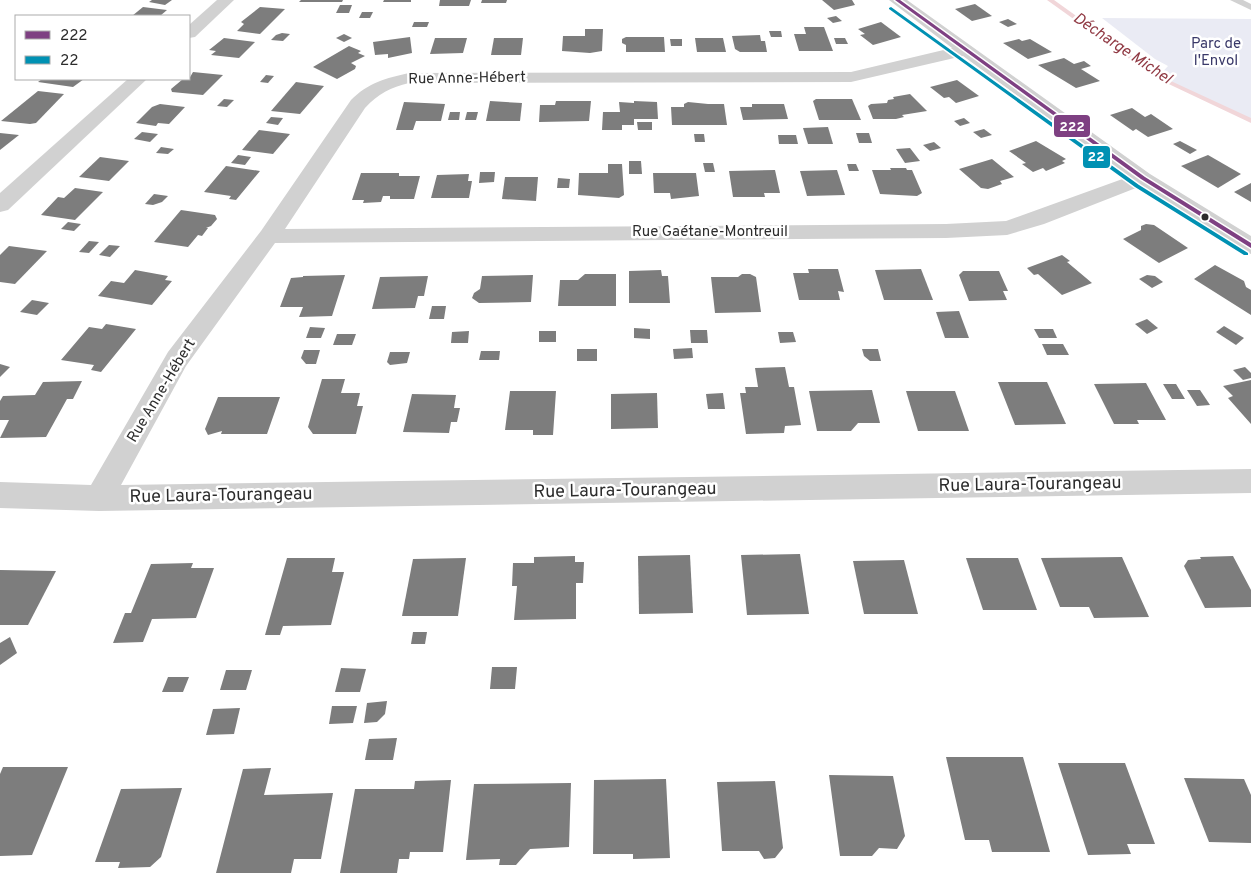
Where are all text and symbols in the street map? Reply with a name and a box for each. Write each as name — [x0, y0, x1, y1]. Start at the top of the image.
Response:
water label: Décharge Michel — [1069, 9, 1176, 90]
legend — [15, 15, 190, 80]
text: 222 — [60, 27, 88, 46]
park label: Parc de l'Envol — [1191, 35, 1241, 71]
text: 22 — [60, 52, 78, 71]
street label: Rue Anne-Hébert — [408, 68, 526, 90]
line badge: 222 — [1053, 114, 1091, 138]
text: 222 — [1059, 119, 1085, 136]
line badge: 22 — [1082, 145, 1111, 169]
text: 22 — [1087, 149, 1105, 166]
unlabelled marker — [1200, 212, 1210, 222]
street label: Rue Gaétane-Montreuil — [632, 223, 788, 242]
street label: Rue Anne-Hébert — [124, 336, 200, 446]
street label: Rue Laura-Tourangeau — [938, 472, 1122, 498]
street label: Rue Laura-Tourangeau — [533, 478, 717, 504]
street label: Rue Laura-Tourangeau — [129, 483, 313, 509]

